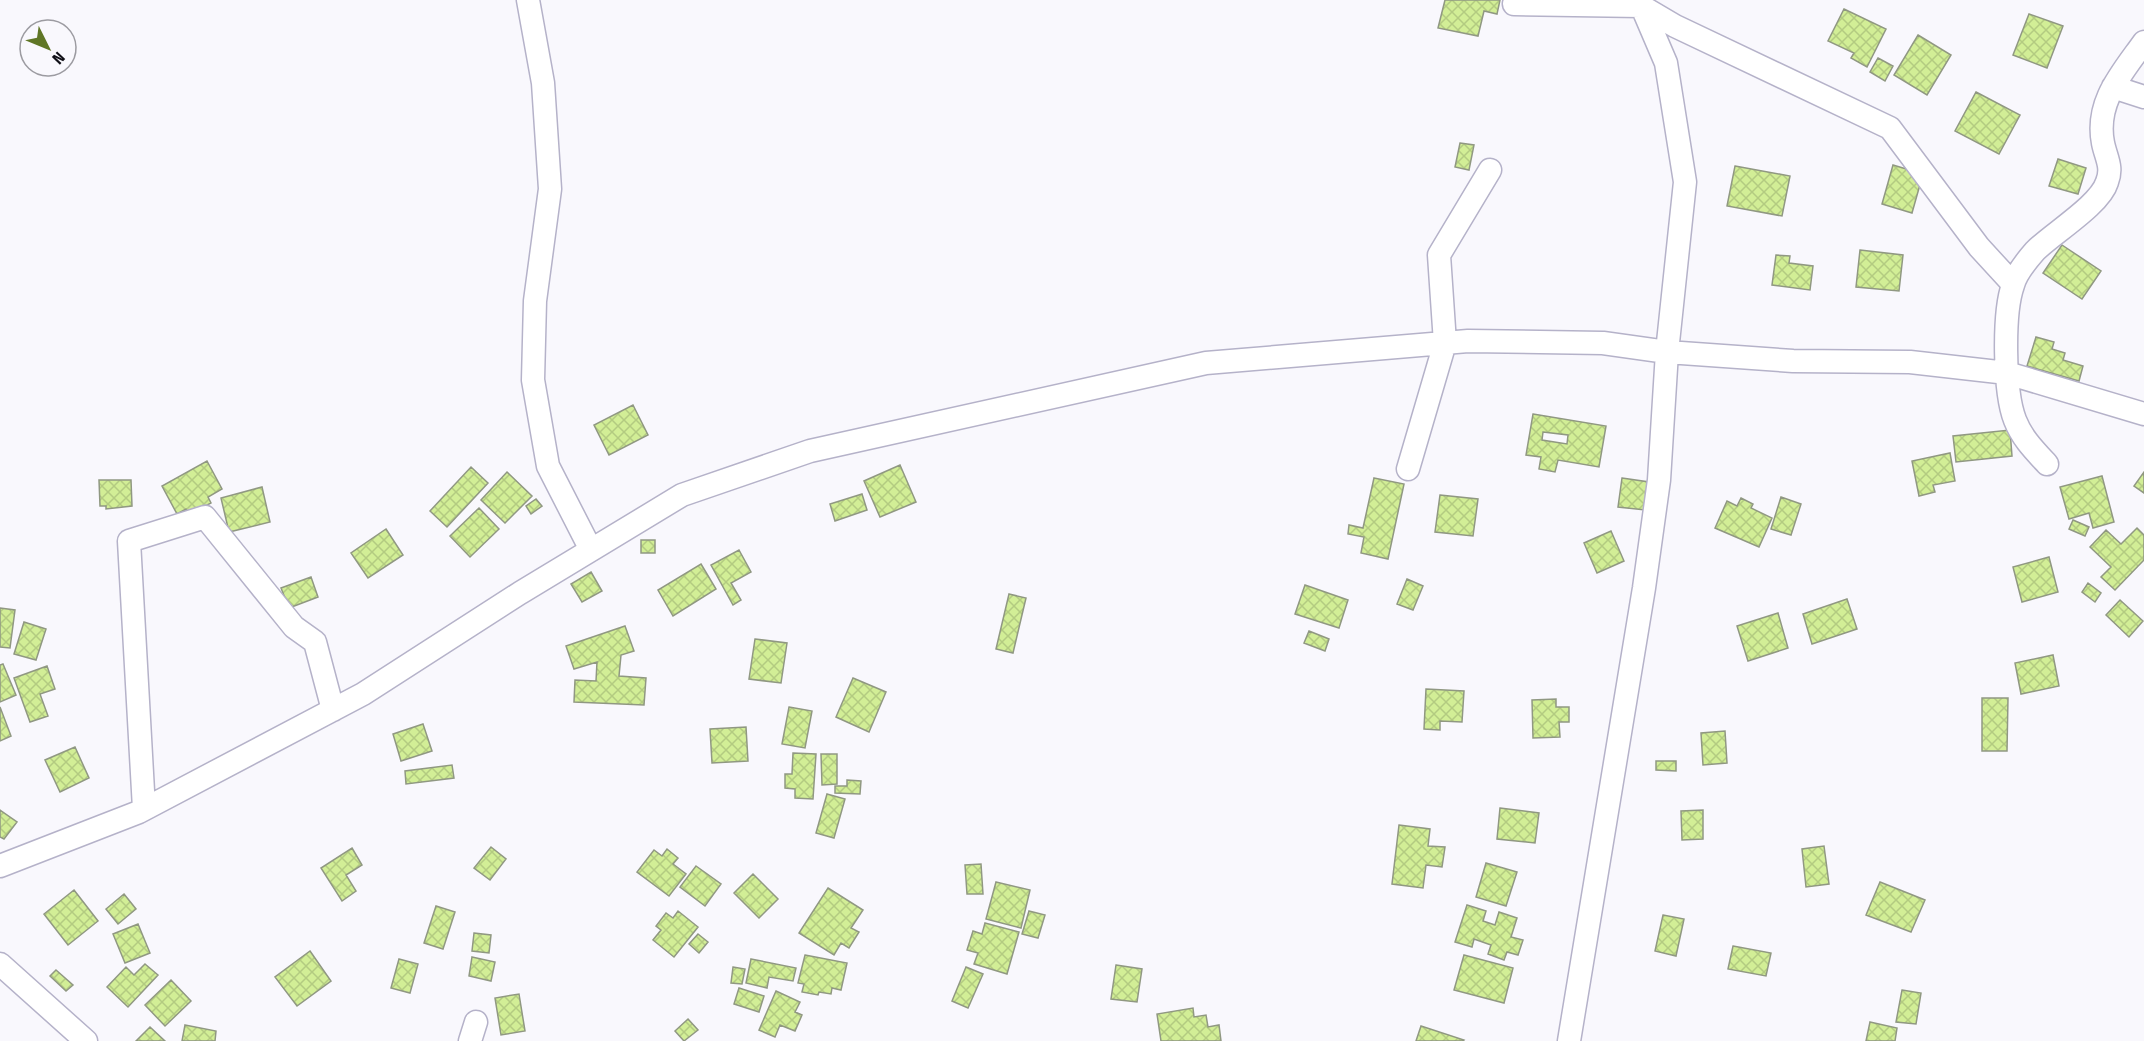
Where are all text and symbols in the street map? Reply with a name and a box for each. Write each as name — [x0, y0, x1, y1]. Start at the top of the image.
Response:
north arrow — [18, 18, 78, 78]
text: N — [48, 48, 69, 68]

